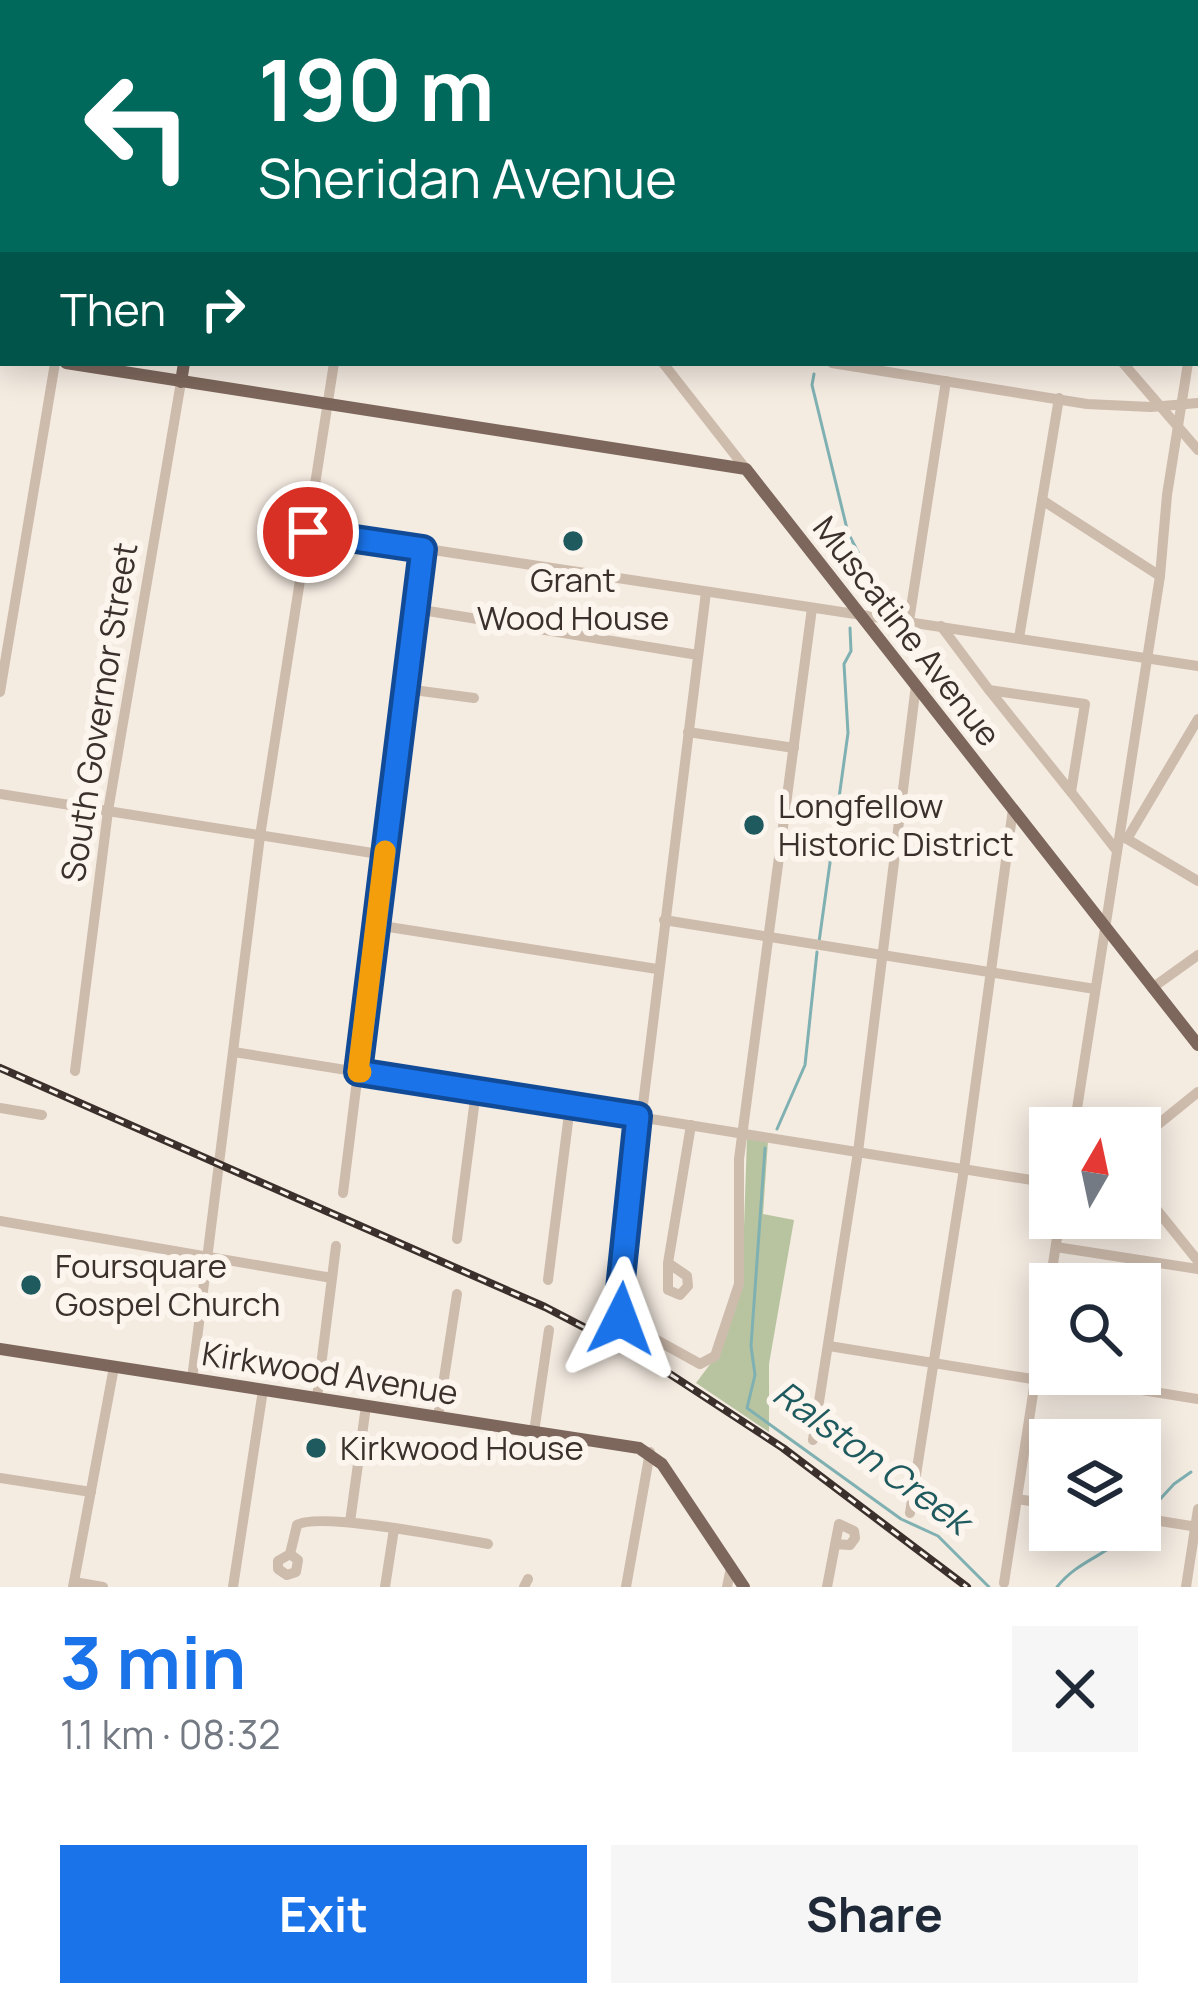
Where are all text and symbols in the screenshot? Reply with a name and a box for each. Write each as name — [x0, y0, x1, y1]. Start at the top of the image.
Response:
text: 190 m — [258, 31, 495, 146]
icon: left — [60, 48, 216, 204]
text: Sheridan Avenue — [258, 140, 677, 214]
icon: right — [190, 276, 256, 342]
text: Then — [60, 278, 166, 340]
pin — [257, 481, 359, 583]
icon: arrive — [275, 499, 341, 565]
street label: Muscatine Avenue — [803, 506, 1011, 755]
marker: Grant Wood House — [560, 528, 586, 554]
street label: South Governor Street — [49, 539, 148, 885]
place label: Grant Wood House — [477, 557, 669, 640]
place label: Longfellow Historic District — [778, 783, 1014, 866]
marker: Longfellow Historic District — [741, 812, 767, 838]
north arrow — [1029, 1107, 1161, 1239]
map controls — [1029, 1107, 1161, 1551]
place label: Foursquare Gospel Church — [55, 1243, 280, 1326]
position arrow — [558, 1256, 684, 1382]
button: search — [1029, 1263, 1161, 1395]
marker: Foursquare Gospel Church — [18, 1272, 44, 1298]
street label: Kirkwood Avenue — [199, 1330, 461, 1415]
water label: Ralston Creek — [764, 1369, 985, 1548]
button: layers — [1029, 1419, 1161, 1551]
place label: Kirkwood House — [340, 1425, 584, 1470]
marker: Kirkwood House — [303, 1435, 329, 1461]
text: 3 min — [60, 1612, 246, 1711]
button: close — [1012, 1626, 1138, 1752]
text: 1.1 km · 08:32 — [60, 1707, 281, 1761]
button: Exit — [60, 1845, 587, 1983]
button: Share — [611, 1845, 1138, 1983]

